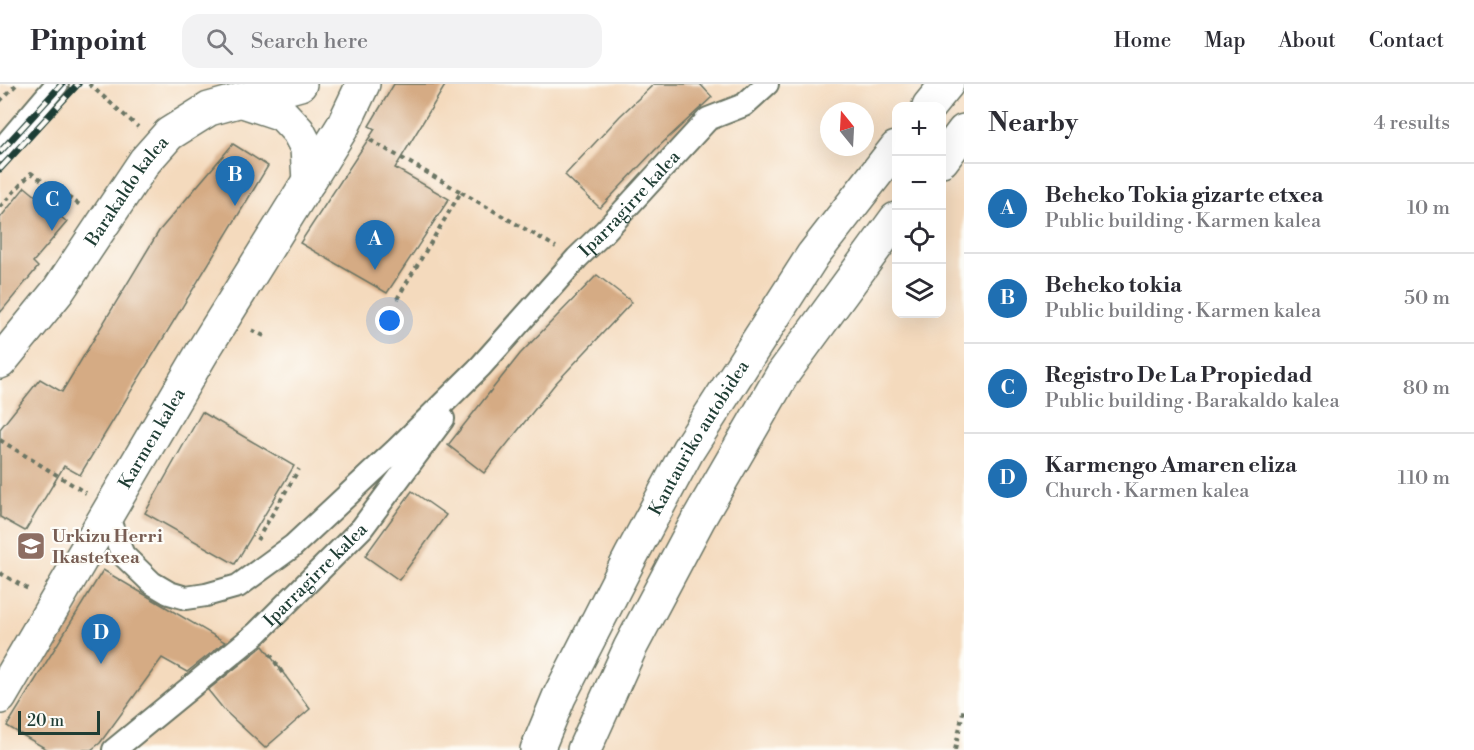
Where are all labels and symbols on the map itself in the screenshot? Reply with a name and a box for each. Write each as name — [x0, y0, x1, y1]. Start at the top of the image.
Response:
north arrow — [820, 102, 874, 156]
street label: Barakaldo kalea — [80, 131, 174, 252]
street label: Iparragirre kalea — [574, 145, 686, 262]
pin: B — [216, 156, 254, 206]
pin: C — [32, 182, 72, 231]
pin: A — [356, 220, 394, 270]
your location — [375, 306, 404, 335]
street label: Kantauriko autobidea — [644, 355, 755, 520]
street label: Karmen kalea — [114, 383, 191, 493]
street label: Iparragirre kalea — [259, 518, 373, 632]
place label: Urkizu Herri Ikastetxea — [52, 525, 163, 569]
school or university icon: Urkizu Herri Ikastetxea — [15, 530, 47, 562]
pin: D — [82, 614, 120, 664]
scale bar — [18, 708, 100, 736]

